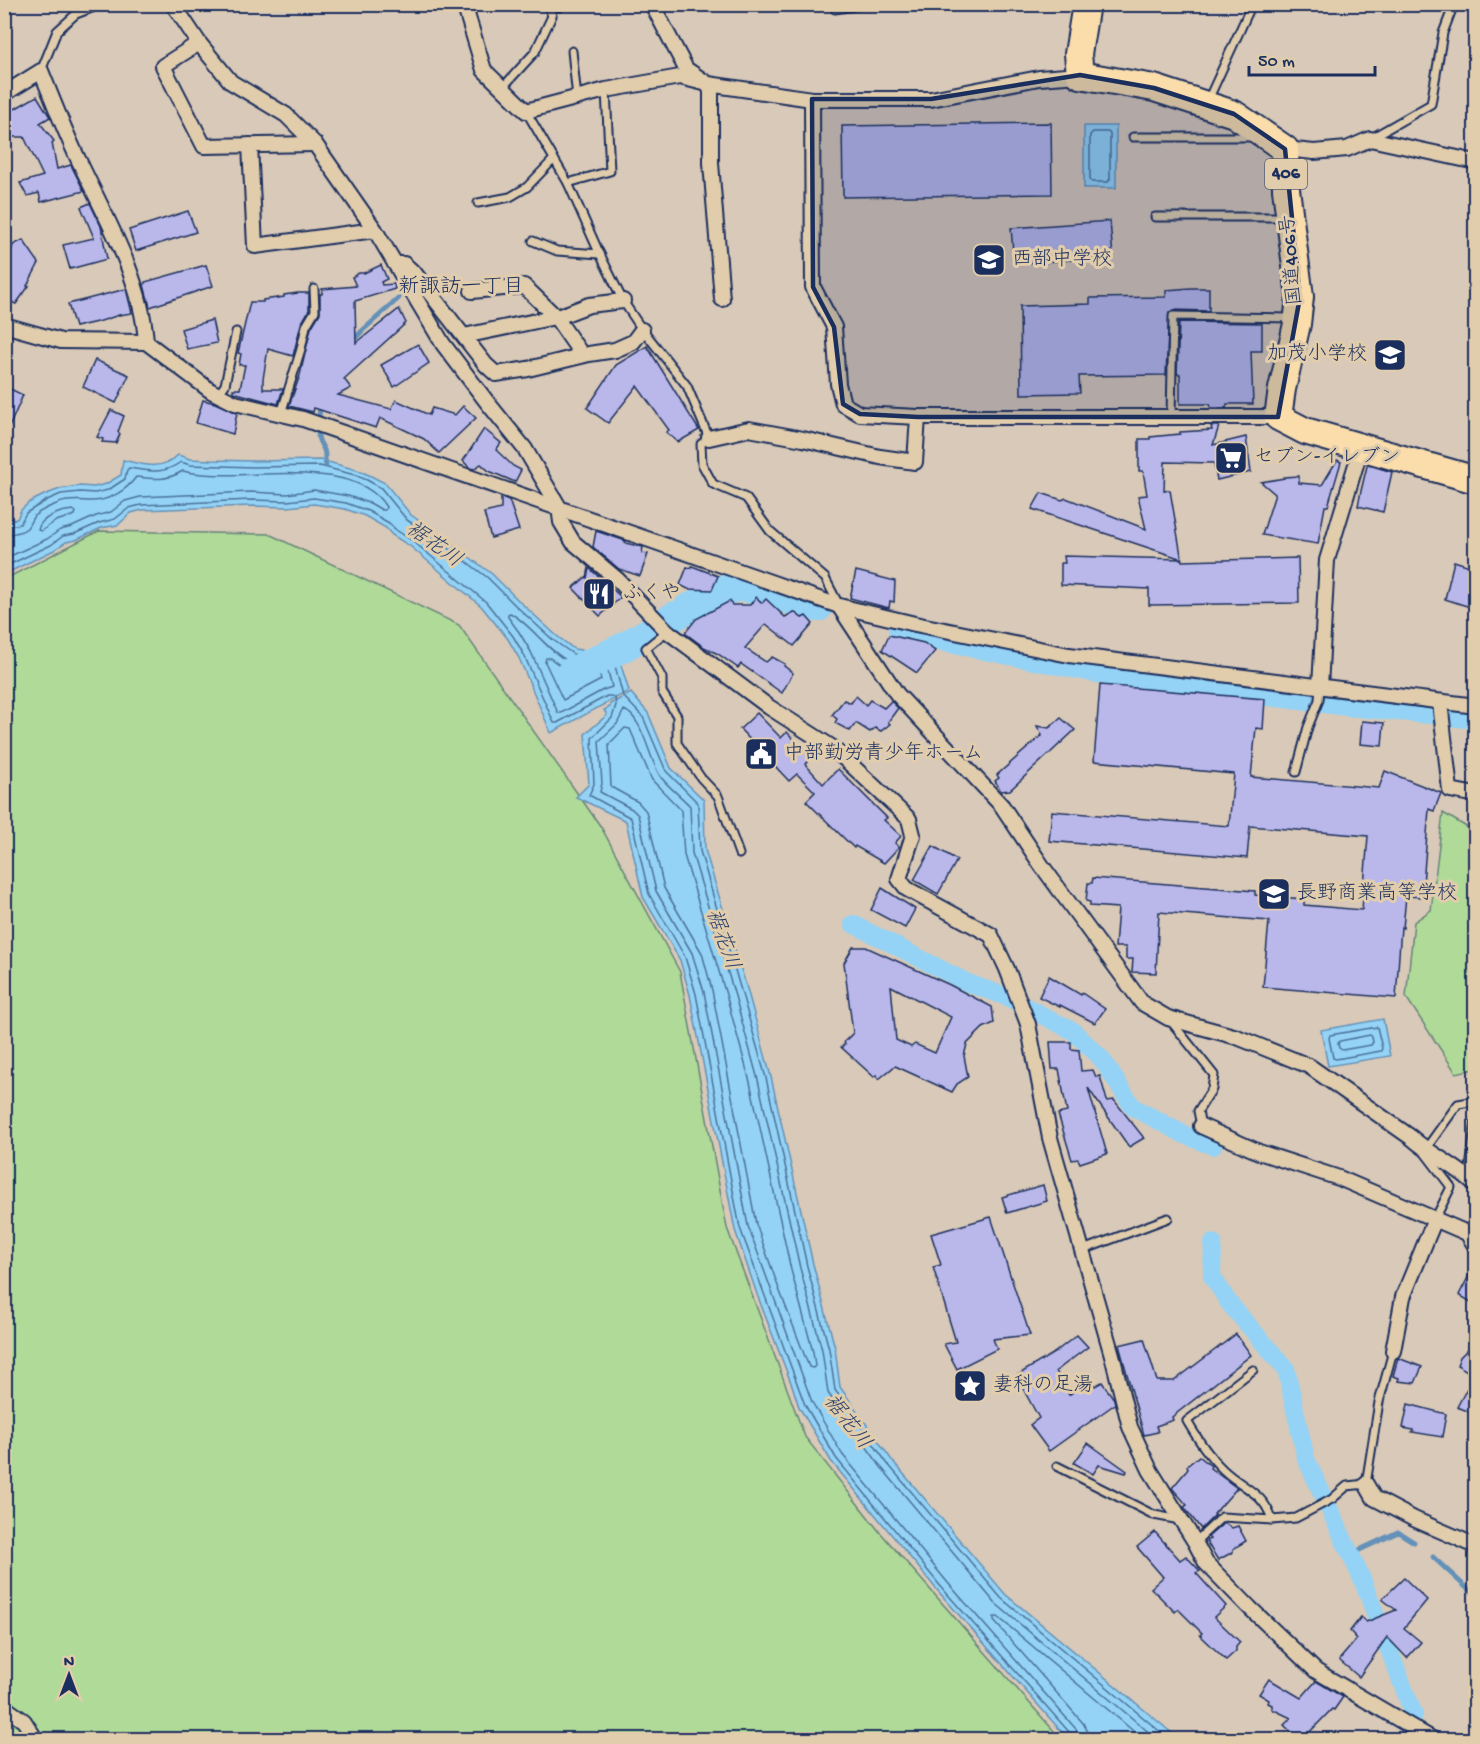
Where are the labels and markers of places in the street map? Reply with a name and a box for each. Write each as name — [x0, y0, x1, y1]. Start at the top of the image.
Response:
school or university icon: 西部中学校 — [971, 242, 1007, 278]
place label: 西部中学校 — [1012, 247, 1112, 272]
school or university icon: 加茂小学校 — [1372, 337, 1408, 373]
place label: 加茂小学校 — [1267, 342, 1367, 367]
supermarket icon: セブン-イレブン — [1213, 440, 1249, 476]
place label: セブン-イレブン — [1254, 446, 1400, 470]
restaurant icon: ふくや — [581, 576, 617, 612]
place label: ふくや — [622, 583, 681, 606]
public building icon: 中部勤労青少年ホーム — [743, 736, 779, 772]
place label: 中部勤労青少年ホーム — [784, 741, 983, 766]
school or university icon: 長野商業高等学校 — [1256, 876, 1292, 912]
place label: 長野商業高等学校 — [1297, 881, 1457, 906]
place icon: 妻科の足湯 — [952, 1368, 988, 1404]
place label: 妻科の足湯 — [993, 1373, 1093, 1398]

